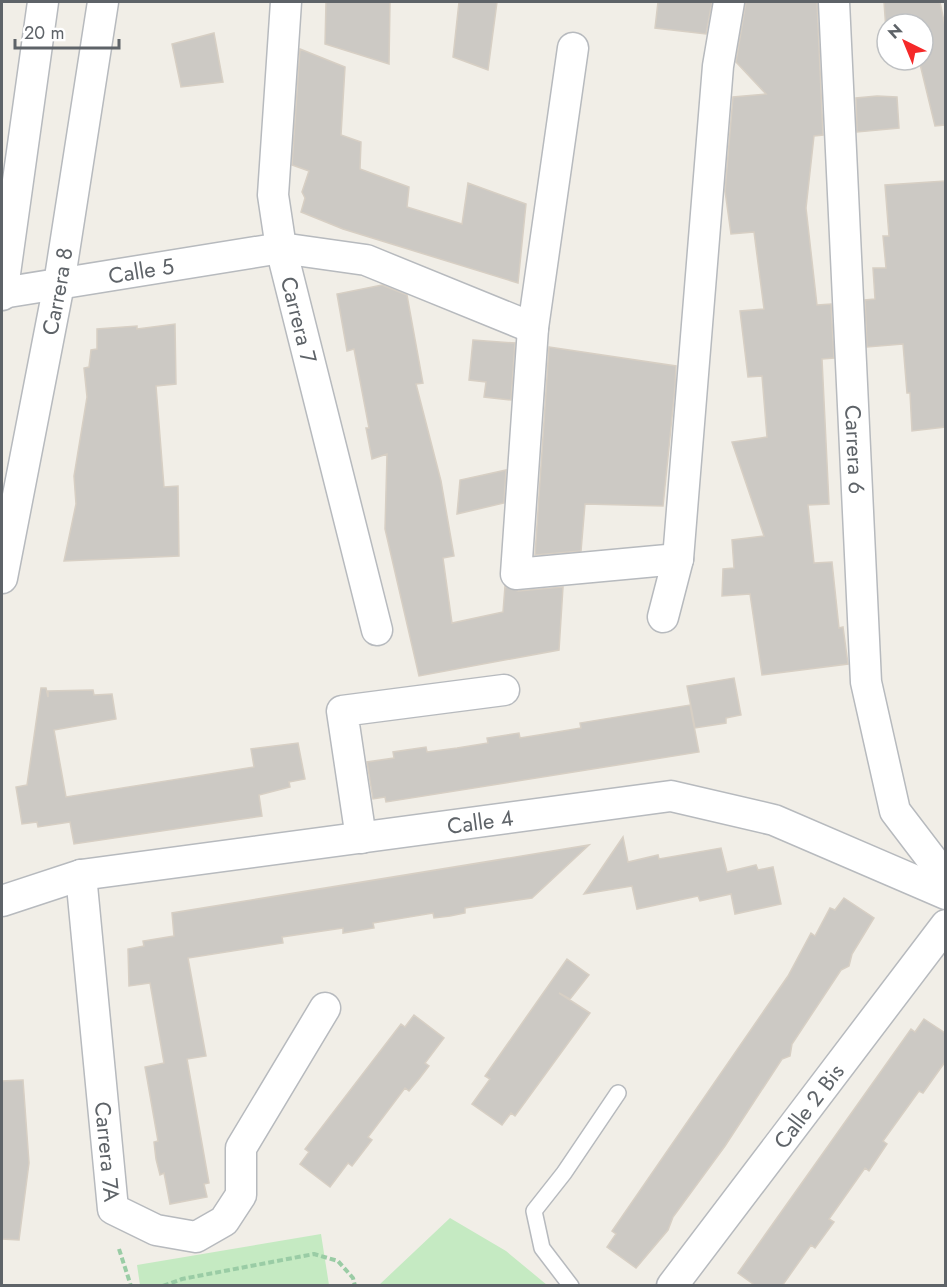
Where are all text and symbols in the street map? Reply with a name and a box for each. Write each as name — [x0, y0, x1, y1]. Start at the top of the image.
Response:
scale bar — [15, 12, 118, 50]
north arrow — [875, 12, 935, 72]
text: N — [883, 19, 908, 44]
text: 20 m — [24, 20, 64, 46]
street label: Carrera 8 — [33, 245, 80, 338]
street label: Calle 5 — [106, 249, 176, 292]
street label: Carrera 7 — [273, 273, 325, 367]
street label: Carrera 6 — [837, 404, 873, 495]
street label: Calle 4 — [445, 801, 516, 842]
street label: Calle 2 Bis — [766, 1056, 852, 1155]
street label: Carrera 7A — [87, 1100, 128, 1204]

